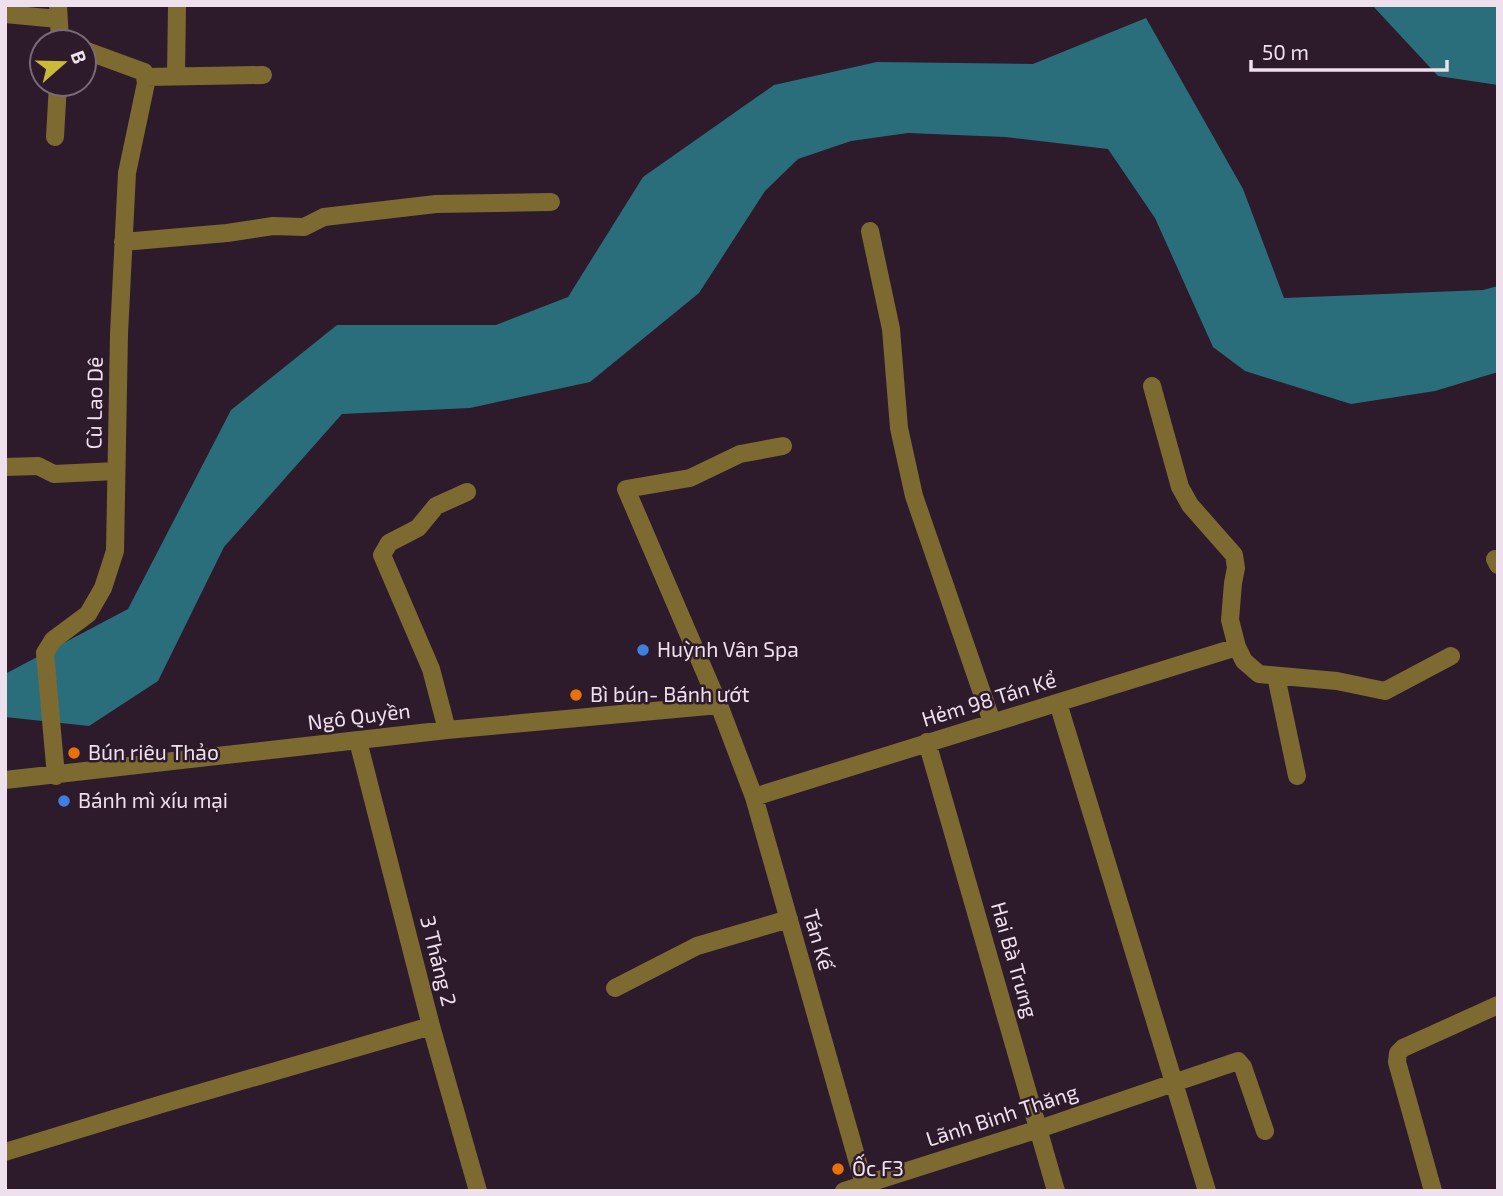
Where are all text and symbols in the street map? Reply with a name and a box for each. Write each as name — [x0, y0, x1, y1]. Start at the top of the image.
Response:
north arrow — [28, 28, 98, 98]
scale bar — [1251, 28, 1447, 72]
text: 50 m — [1262, 39, 1309, 64]
text: B — [67, 47, 92, 67]
street label: Cù Lao Dê — [80, 356, 107, 450]
place label: Huỳnh Vân Spa — [657, 636, 799, 661]
marker: Huỳnh Vân Spa — [635, 642, 651, 658]
street label: Hẻm 98 Tán Kể — [918, 666, 1059, 731]
place label: Bì bún- Bánh ướt — [590, 681, 750, 706]
marker: Bì bún- Bánh ướt — [568, 687, 584, 703]
street label: Ngô Quyền — [306, 697, 412, 735]
place label: Bún riêu Thảo — [88, 739, 219, 764]
marker: Bún riêu Thảo — [66, 745, 82, 761]
place label: Bánh mì xíu mại — [78, 787, 228, 812]
marker: Bánh mì xíu mại — [56, 793, 72, 809]
street label: Hai Bà Trưng — [987, 899, 1044, 1021]
street label: Tán Kế — [799, 906, 840, 974]
street label: 3 Tháng 2 — [416, 913, 463, 1008]
street label: Lãnh Binh Thăng — [922, 1078, 1081, 1151]
place label: Ốc F3 — [852, 1153, 904, 1180]
marker: Ốc F3 — [830, 1161, 846, 1177]

